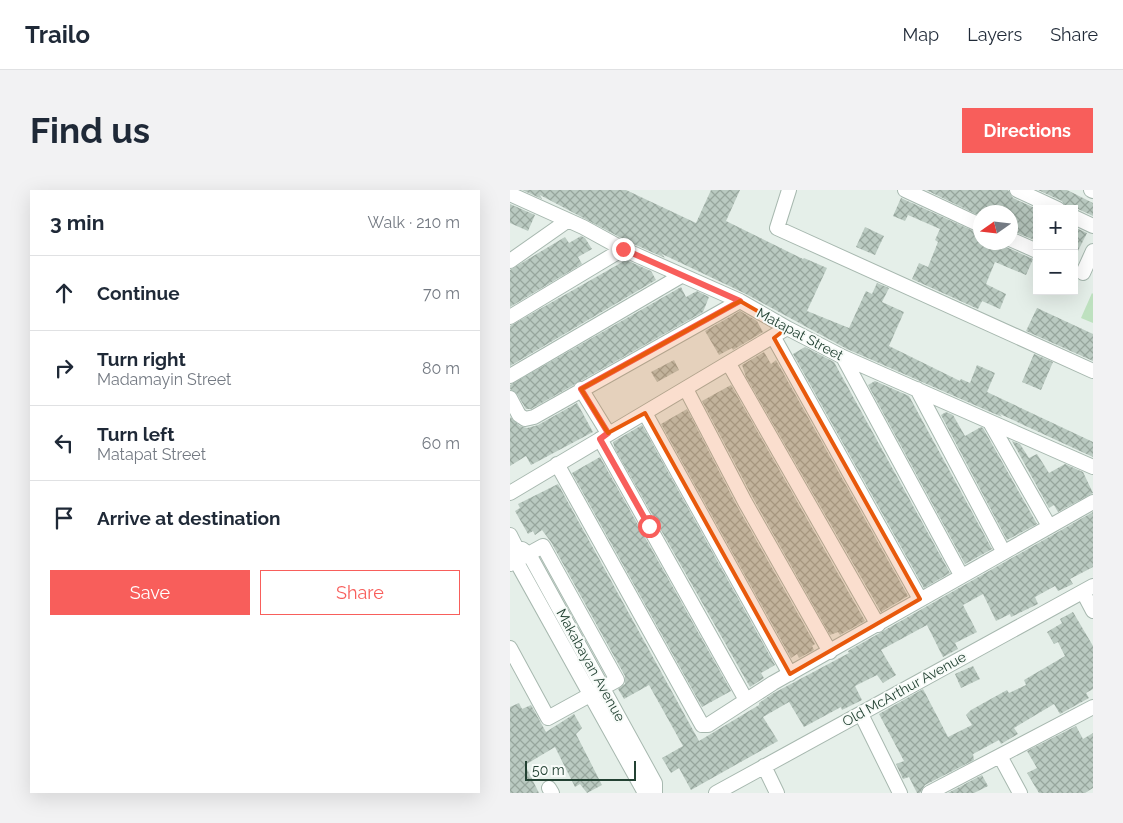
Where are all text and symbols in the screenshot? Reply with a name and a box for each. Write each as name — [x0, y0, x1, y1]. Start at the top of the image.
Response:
text: Trailo — [25, 20, 90, 49]
text: Map — [903, 24, 939, 45]
text: Layers — [967, 24, 1022, 45]
text: Share — [1050, 24, 1098, 45]
button: Directions — [962, 108, 1093, 153]
text: Find us — [30, 110, 150, 151]
north arrow — [973, 205, 1018, 250]
map controls — [1033, 205, 1078, 295]
button: + — [1033, 205, 1078, 250]
text: 3 min — [50, 210, 104, 235]
text: Walk · 210 m — [368, 213, 460, 232]
route end — [612, 238, 635, 261]
button: − — [1033, 250, 1078, 295]
icon: ahead — [50, 279, 78, 307]
text: Continue — [97, 282, 180, 304]
text: 70 m — [423, 284, 460, 303]
street label: Matapat Street — [754, 305, 846, 364]
text: Turn right — [97, 348, 186, 370]
icon: right — [50, 354, 78, 382]
text: 80 m — [422, 359, 460, 378]
text: Madamayin Street — [97, 370, 231, 389]
text: Turn left — [97, 423, 174, 445]
icon: left — [50, 429, 78, 457]
text: 60 m — [422, 434, 460, 453]
text: Matapat Street — [97, 445, 206, 464]
icon: arrive — [50, 504, 78, 532]
text: Arrive at destination — [97, 507, 281, 529]
route start — [638, 515, 661, 538]
button: Save — [50, 570, 250, 615]
button: Share — [260, 570, 460, 615]
street label: Makabayan Avenue — [553, 606, 629, 724]
street label: Old McArthur Avenue — [839, 648, 969, 730]
scale bar — [525, 758, 636, 781]
text: 50 m — [532, 762, 565, 778]

